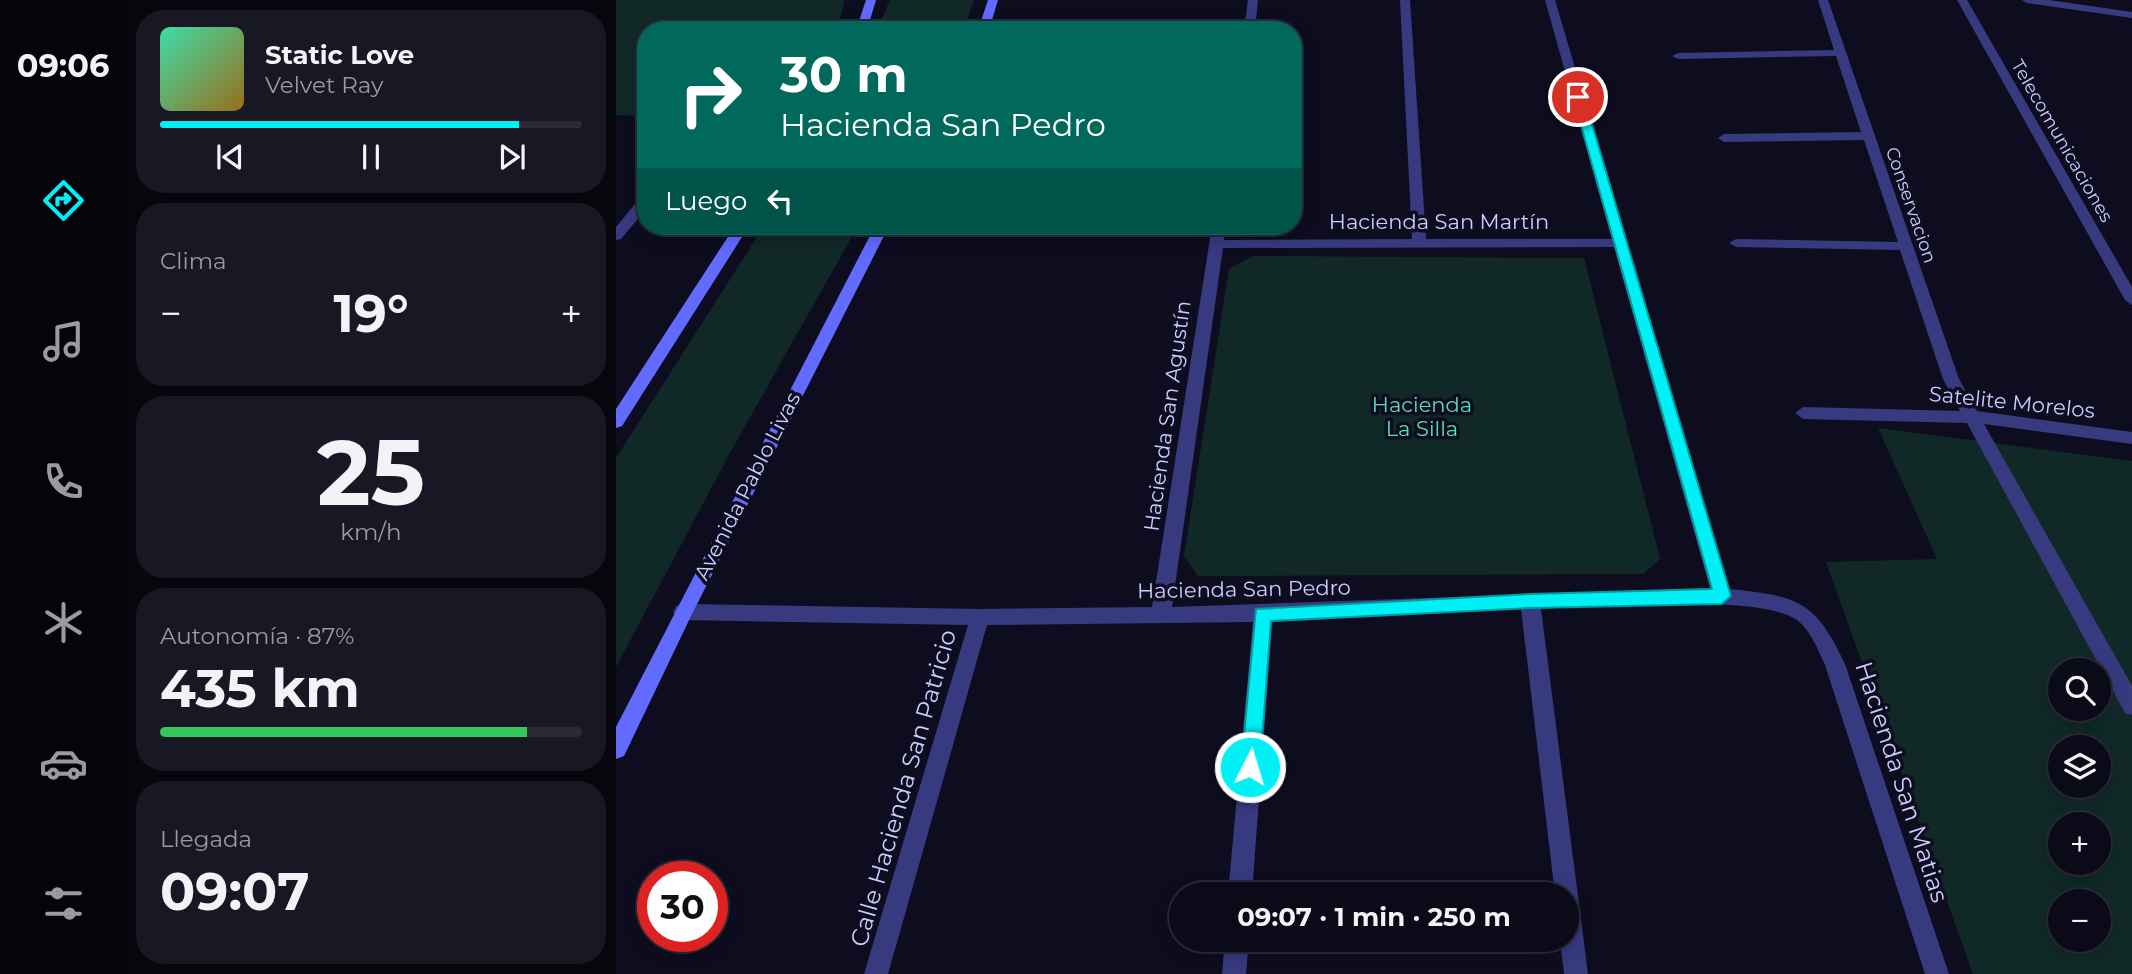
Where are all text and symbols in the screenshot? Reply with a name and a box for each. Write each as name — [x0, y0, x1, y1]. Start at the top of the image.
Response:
text: Static Love — [265, 39, 414, 71]
text: 30 m — [780, 45, 908, 104]
text: 09:06 — [17, 46, 109, 85]
icon: right — [665, 49, 756, 140]
street label: Telecomunicaciones — [2006, 56, 2118, 226]
pin — [1548, 67, 1608, 127]
text: Velvet Ray — [265, 71, 383, 99]
icon: arrive — [1559, 78, 1597, 116]
text: Hacienda San Pedro — [780, 105, 1106, 144]
icon: previous — [211, 138, 249, 176]
icon: pause — [352, 138, 390, 176]
icon: next — [493, 138, 531, 176]
street label: Conservacion — [1881, 144, 1941, 266]
icon: directions — [39, 176, 88, 225]
icon: left — [761, 182, 799, 220]
text: Luego — [665, 185, 747, 217]
street label: Hacienda San Martín — [1329, 209, 1549, 234]
text: Clima — [160, 247, 227, 275]
text: 19° — [333, 282, 409, 345]
text: − — [160, 290, 182, 337]
text: + — [560, 290, 582, 337]
street label: Hacienda San Agustín — [1138, 299, 1196, 533]
icon: music — [39, 317, 88, 366]
street label: Satelite Morelos — [1928, 381, 2096, 423]
street label: Avenida Pablo Livas — [689, 388, 805, 584]
park label: Hacienda La Silla — [1372, 392, 1472, 441]
text: 25 — [317, 417, 425, 528]
icon: phone — [39, 457, 88, 506]
text: km/h — [340, 518, 402, 546]
street label: Hacienda San Pedro — [1137, 575, 1351, 603]
icon: climate — [39, 598, 88, 647]
text: Autonomía · 87% — [160, 622, 354, 650]
street label: Calle Hacienda San Patricio — [844, 626, 962, 950]
text: 435 km — [160, 657, 360, 720]
street label: Hacienda San Matias — [1849, 658, 1955, 906]
map controls — [2048, 658, 2111, 952]
button: search — [2048, 658, 2111, 721]
position arrow — [1213, 730, 1287, 804]
button: layers — [2048, 735, 2111, 798]
icon: car — [39, 739, 88, 788]
button: + — [2048, 812, 2111, 875]
text: Llegada — [160, 825, 252, 853]
text: 09:07 — [160, 860, 309, 923]
speed limit sign: 30 — [637, 861, 728, 952]
icon: filters — [39, 879, 88, 928]
button: − — [2048, 889, 2111, 952]
text: 09:07 · 1 min · 250 m — [1237, 901, 1511, 933]

